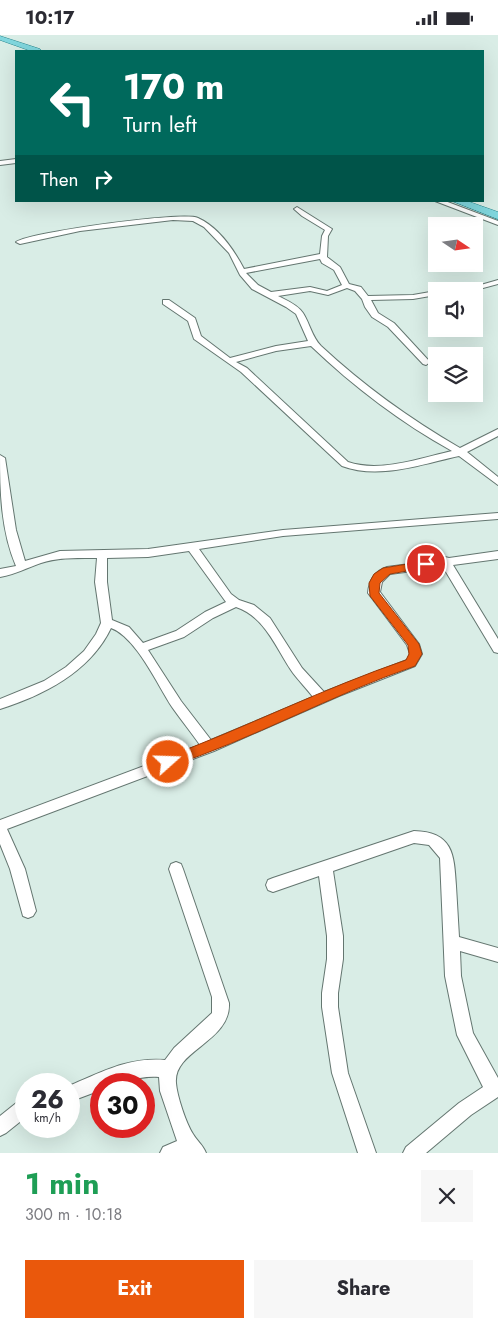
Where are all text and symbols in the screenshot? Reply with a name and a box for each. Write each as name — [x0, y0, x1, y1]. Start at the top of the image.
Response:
text: 10:17 — [25, 4, 75, 31]
text: 170 m — [123, 62, 224, 112]
icon: left — [40, 70, 105, 135]
text: Turn left — [123, 108, 197, 140]
icon: right — [89, 165, 117, 193]
text: Then — [40, 166, 79, 193]
north arrow — [428, 217, 482, 273]
map controls — [428, 217, 483, 402]
button: sound — [428, 282, 483, 337]
button: layers — [428, 347, 483, 402]
pin — [405, 543, 447, 585]
icon: arrive — [412, 550, 440, 578]
position arrow — [141, 735, 193, 787]
speed limit sign: 30 — [90, 1073, 155, 1138]
text: 26 — [31, 1081, 64, 1117]
text: km/h — [34, 1109, 61, 1127]
text: 1 min — [25, 1162, 99, 1205]
button: close — [421, 1170, 473, 1222]
text: 300 m · 10:18 — [25, 1203, 122, 1226]
button: Exit — [25, 1260, 244, 1318]
button: Share — [254, 1260, 473, 1318]

